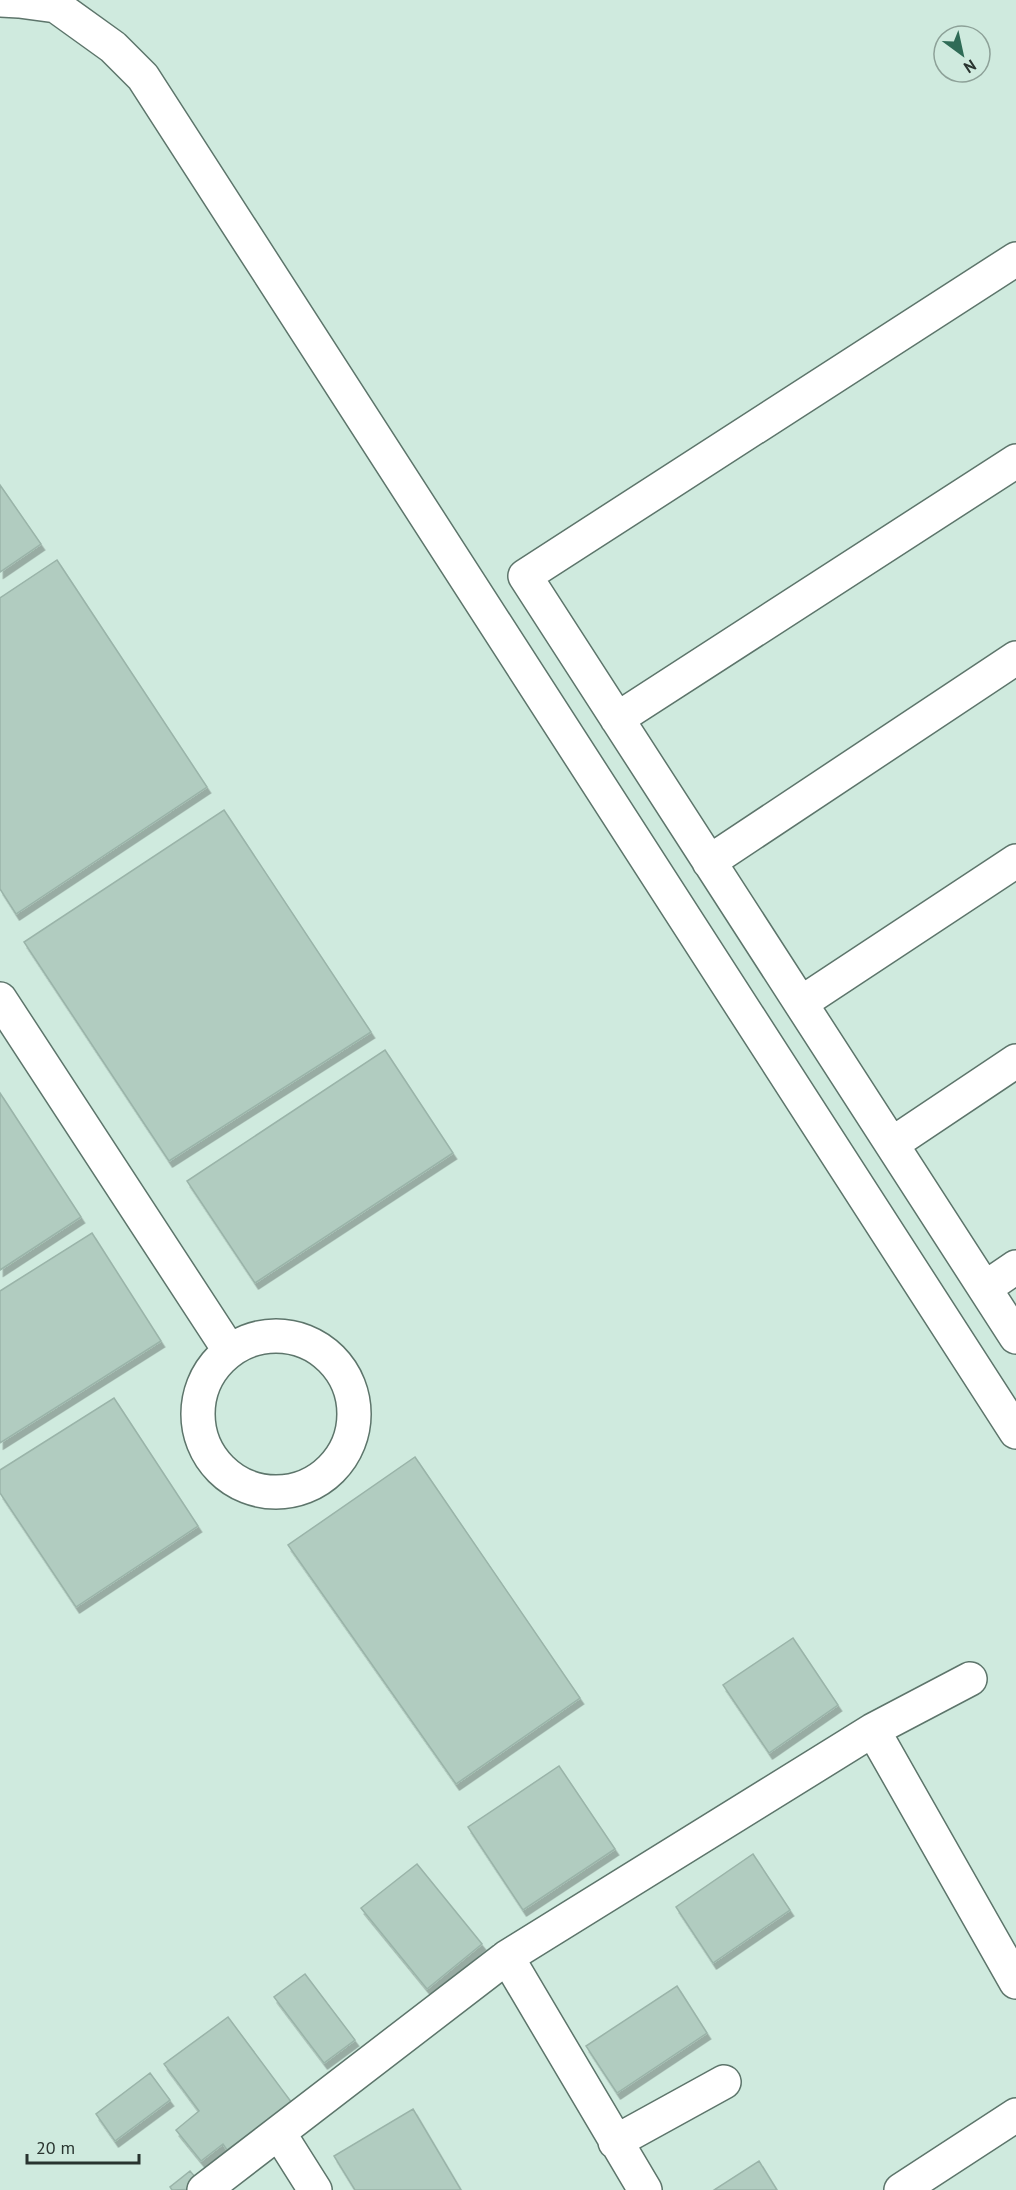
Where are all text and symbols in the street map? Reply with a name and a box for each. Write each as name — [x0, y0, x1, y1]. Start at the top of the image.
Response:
north arrow — [932, 24, 992, 84]
text: N — [960, 55, 980, 78]
scale bar — [27, 2127, 140, 2165]
text: 20 m — [36, 2136, 75, 2159]

